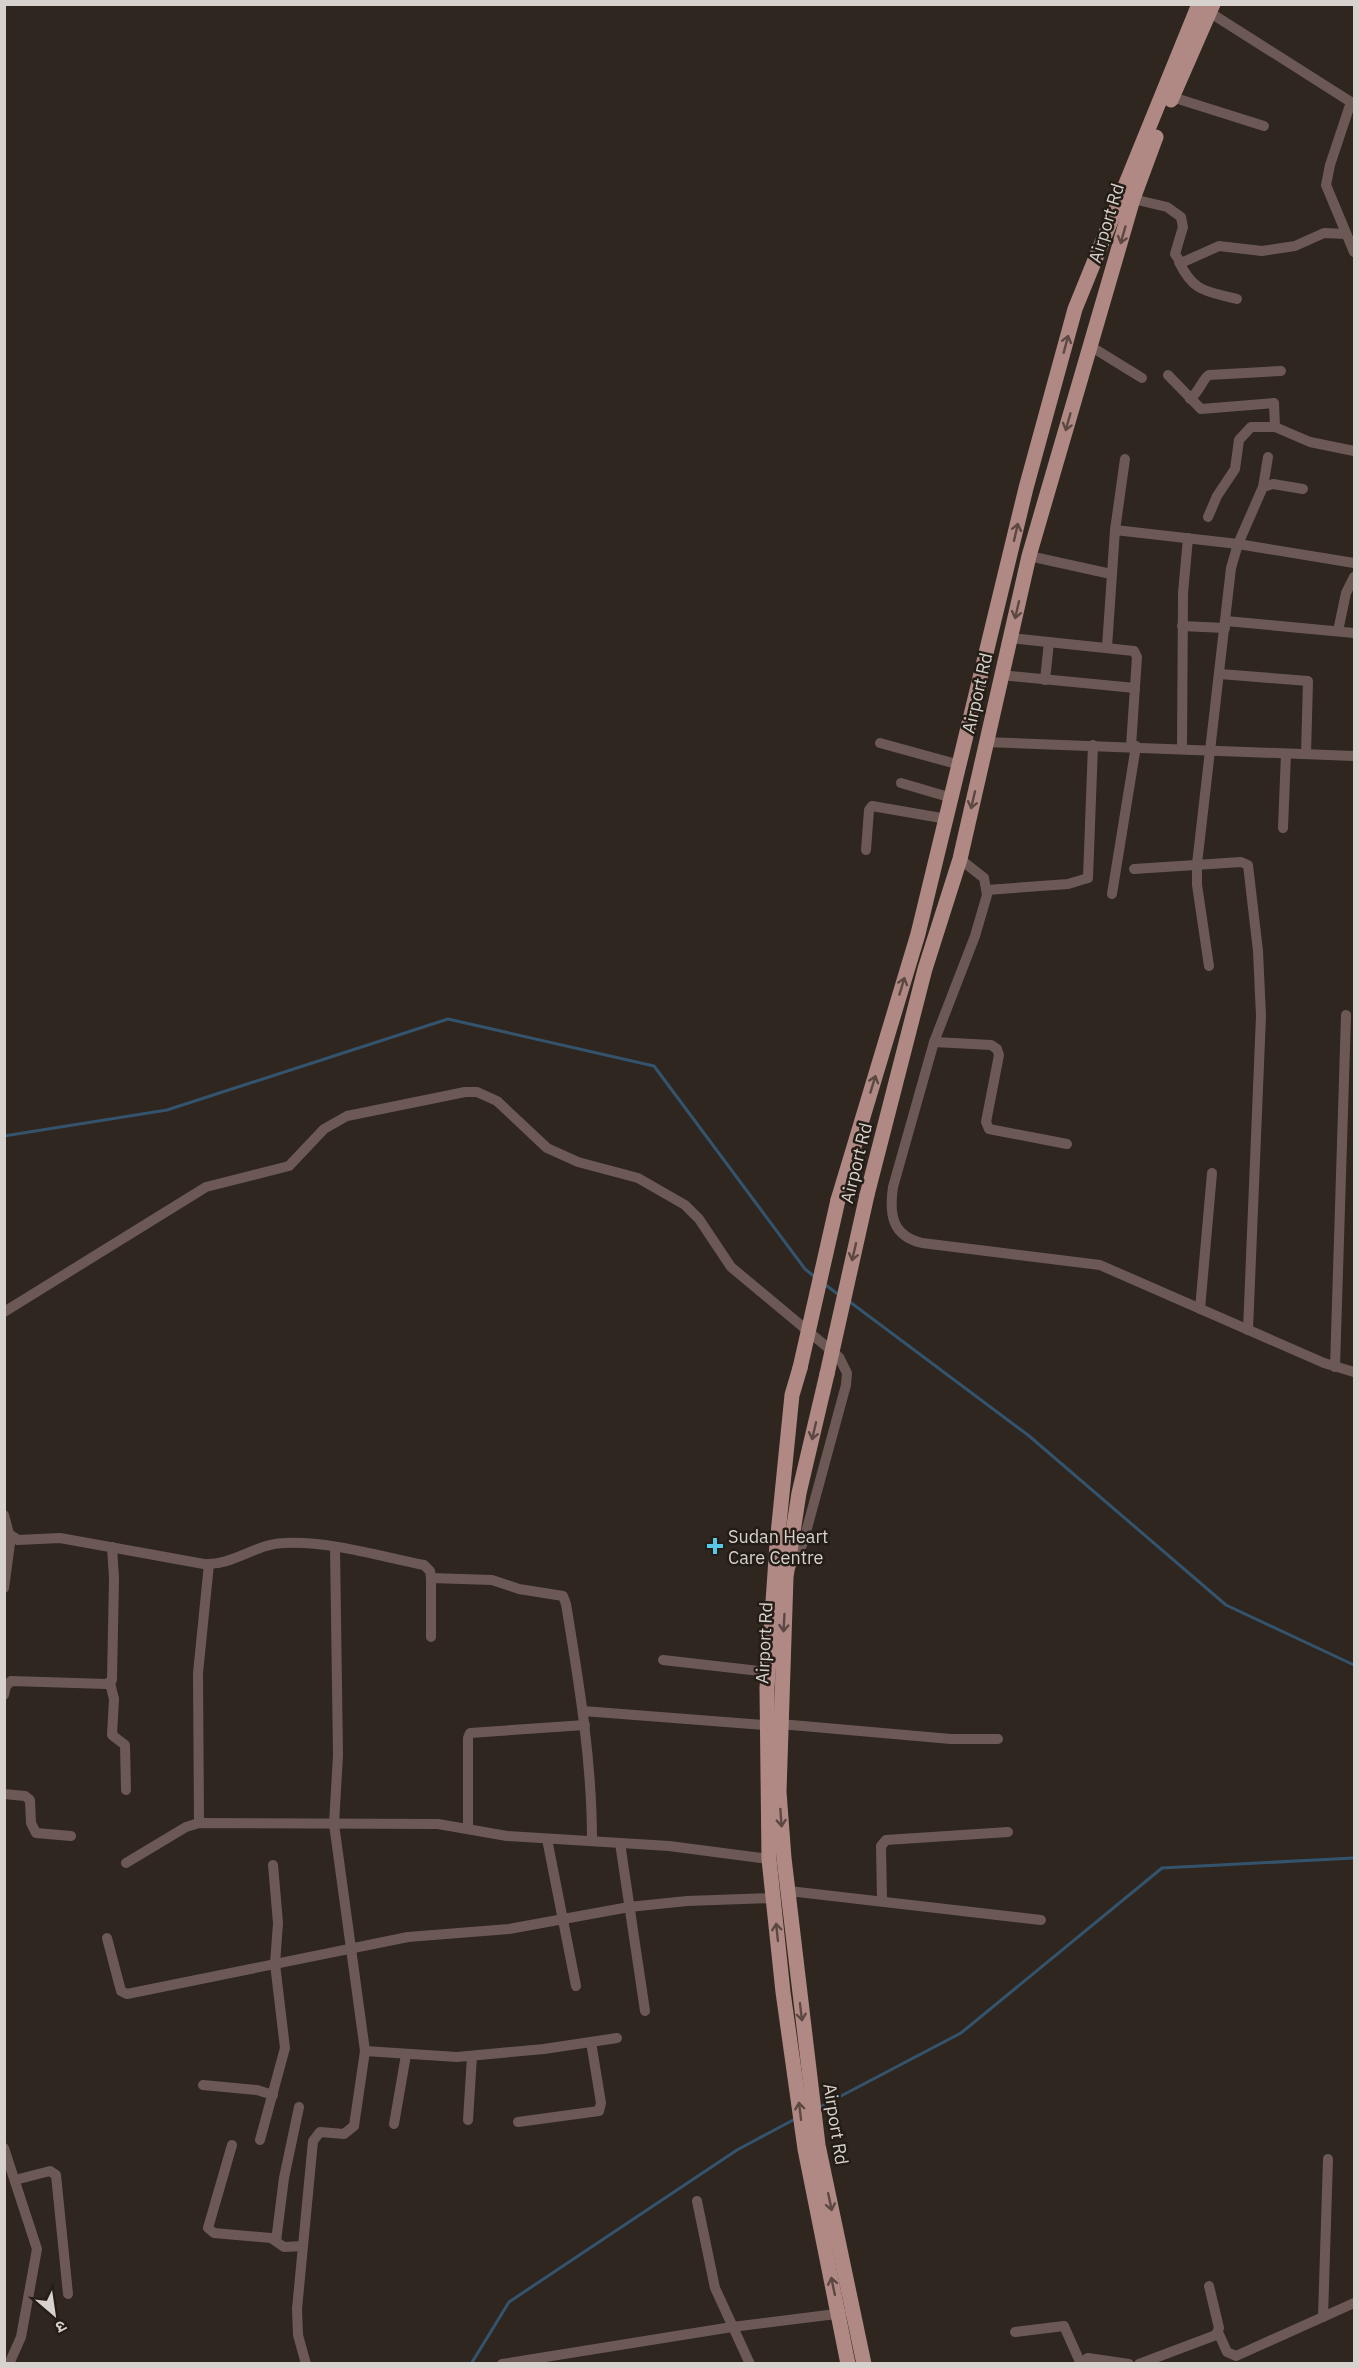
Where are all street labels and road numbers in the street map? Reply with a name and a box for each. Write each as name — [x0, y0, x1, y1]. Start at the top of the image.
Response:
street label: Airport Rd — [1083, 180, 1129, 266]
street label: Airport Rd — [957, 650, 997, 736]
street label: Airport Rd — [835, 1120, 877, 1206]
street label: Airport Rd — [750, 1601, 778, 1685]
street label: Airport Rd — [818, 2082, 854, 2166]

